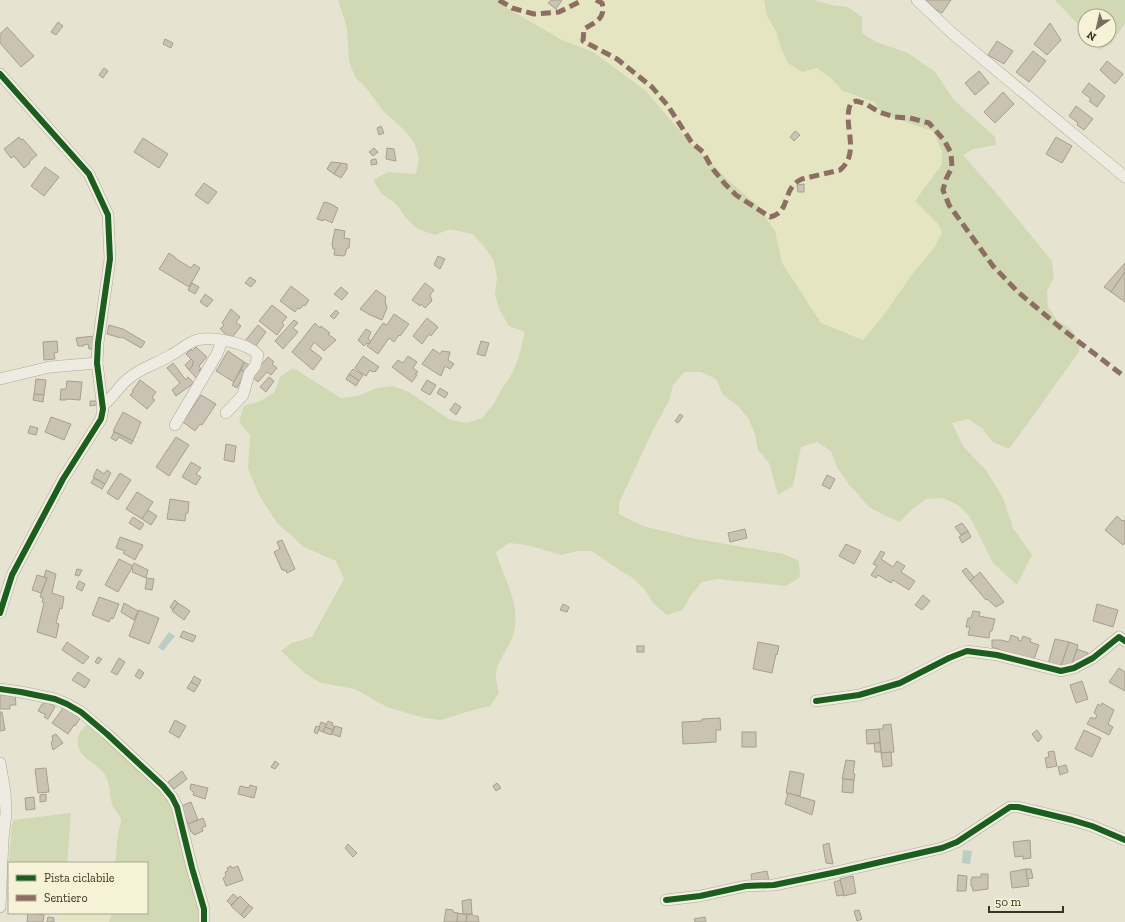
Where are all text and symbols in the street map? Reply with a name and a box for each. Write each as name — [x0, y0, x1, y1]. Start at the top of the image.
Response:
north arrow — [1077, 8, 1117, 48]
text: N — [1084, 28, 1099, 44]
legend — [8, 862, 148, 914]
text: Pista ciclabile — [44, 871, 115, 885]
scale bar — [989, 888, 1063, 914]
text: Sentiero — [44, 891, 88, 905]
text: 50 m — [995, 895, 1022, 909]

